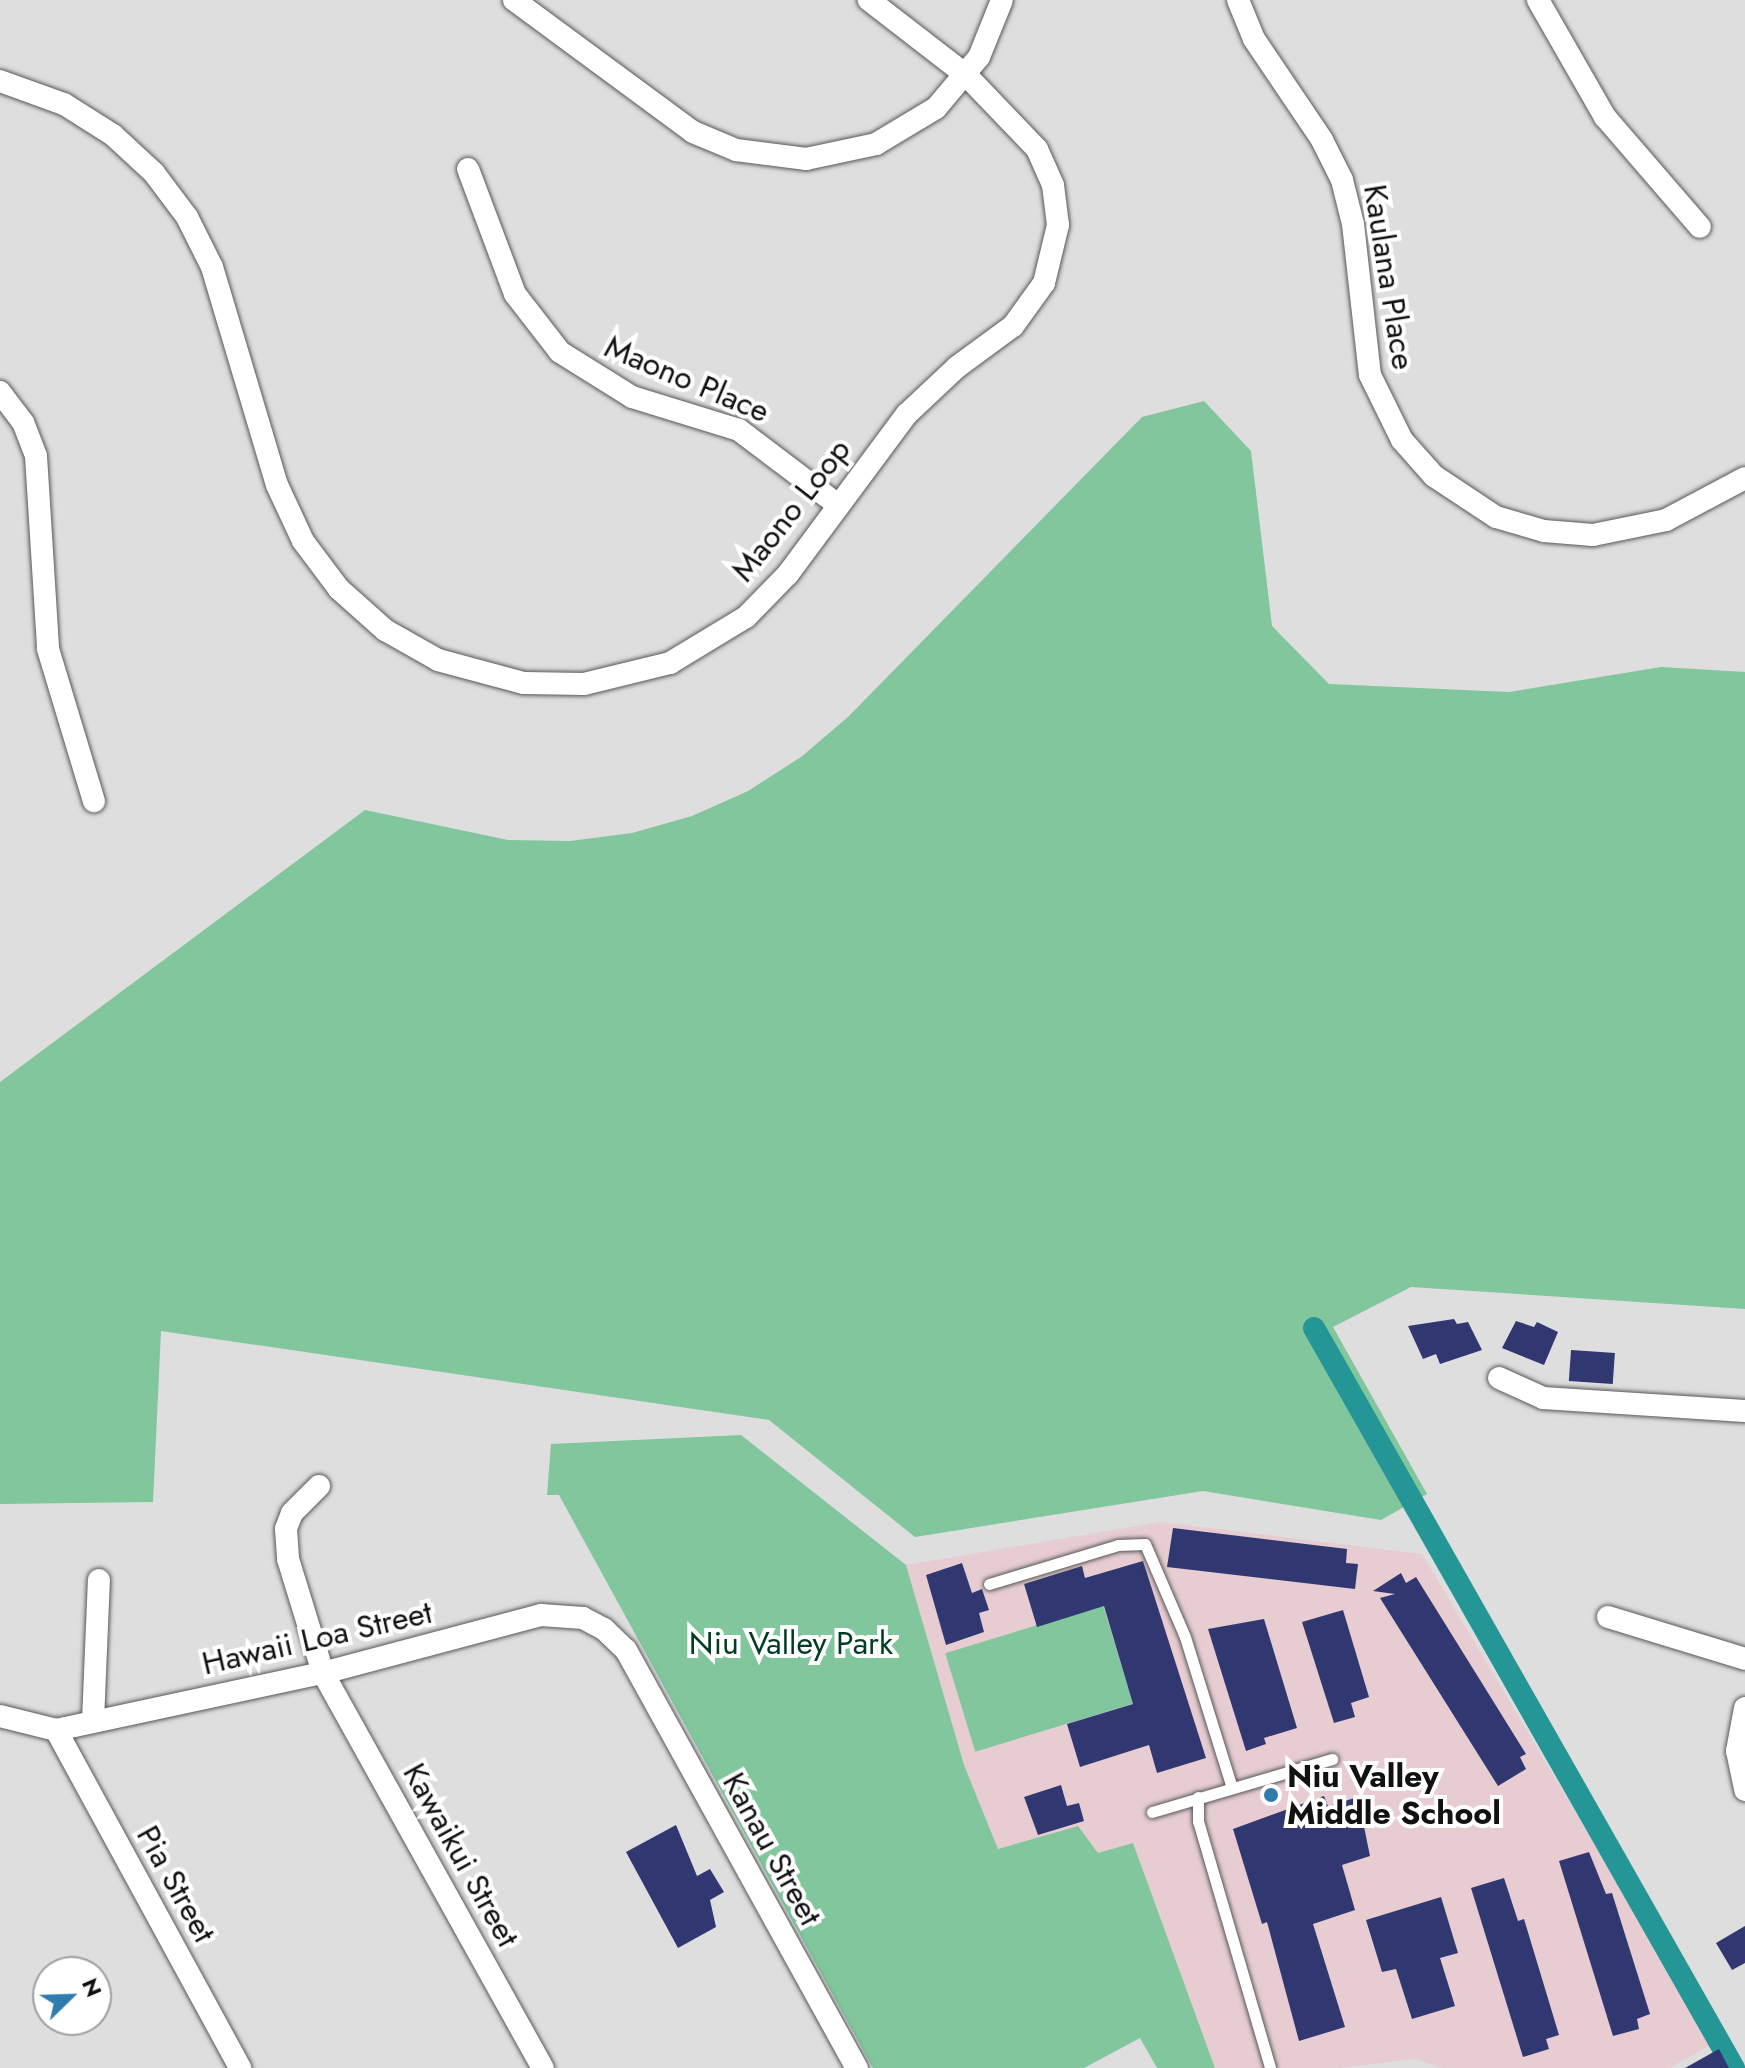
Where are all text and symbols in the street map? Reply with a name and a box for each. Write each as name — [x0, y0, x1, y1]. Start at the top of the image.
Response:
street label: Kaulana Place — [1355, 182, 1423, 372]
street label: Maono Place — [599, 327, 775, 431]
street label: Maono Loop — [723, 431, 859, 589]
street label: Hawaii Loa Street — [198, 1593, 436, 1683]
park label: Niu Valley Park — [689, 1624, 893, 1662]
street label: Kawaikui Street — [395, 1757, 527, 1953]
place label: Niu Valley Middle School — [1287, 1758, 1501, 1833]
street label: Kanau Street — [714, 1766, 830, 1932]
marker: Niu Valley Middle School — [1262, 1786, 1280, 1804]
street label: Pia Street — [128, 1819, 224, 1949]
north arrow — [32, 1956, 112, 2036]
text: N — [74, 1973, 110, 2002]

